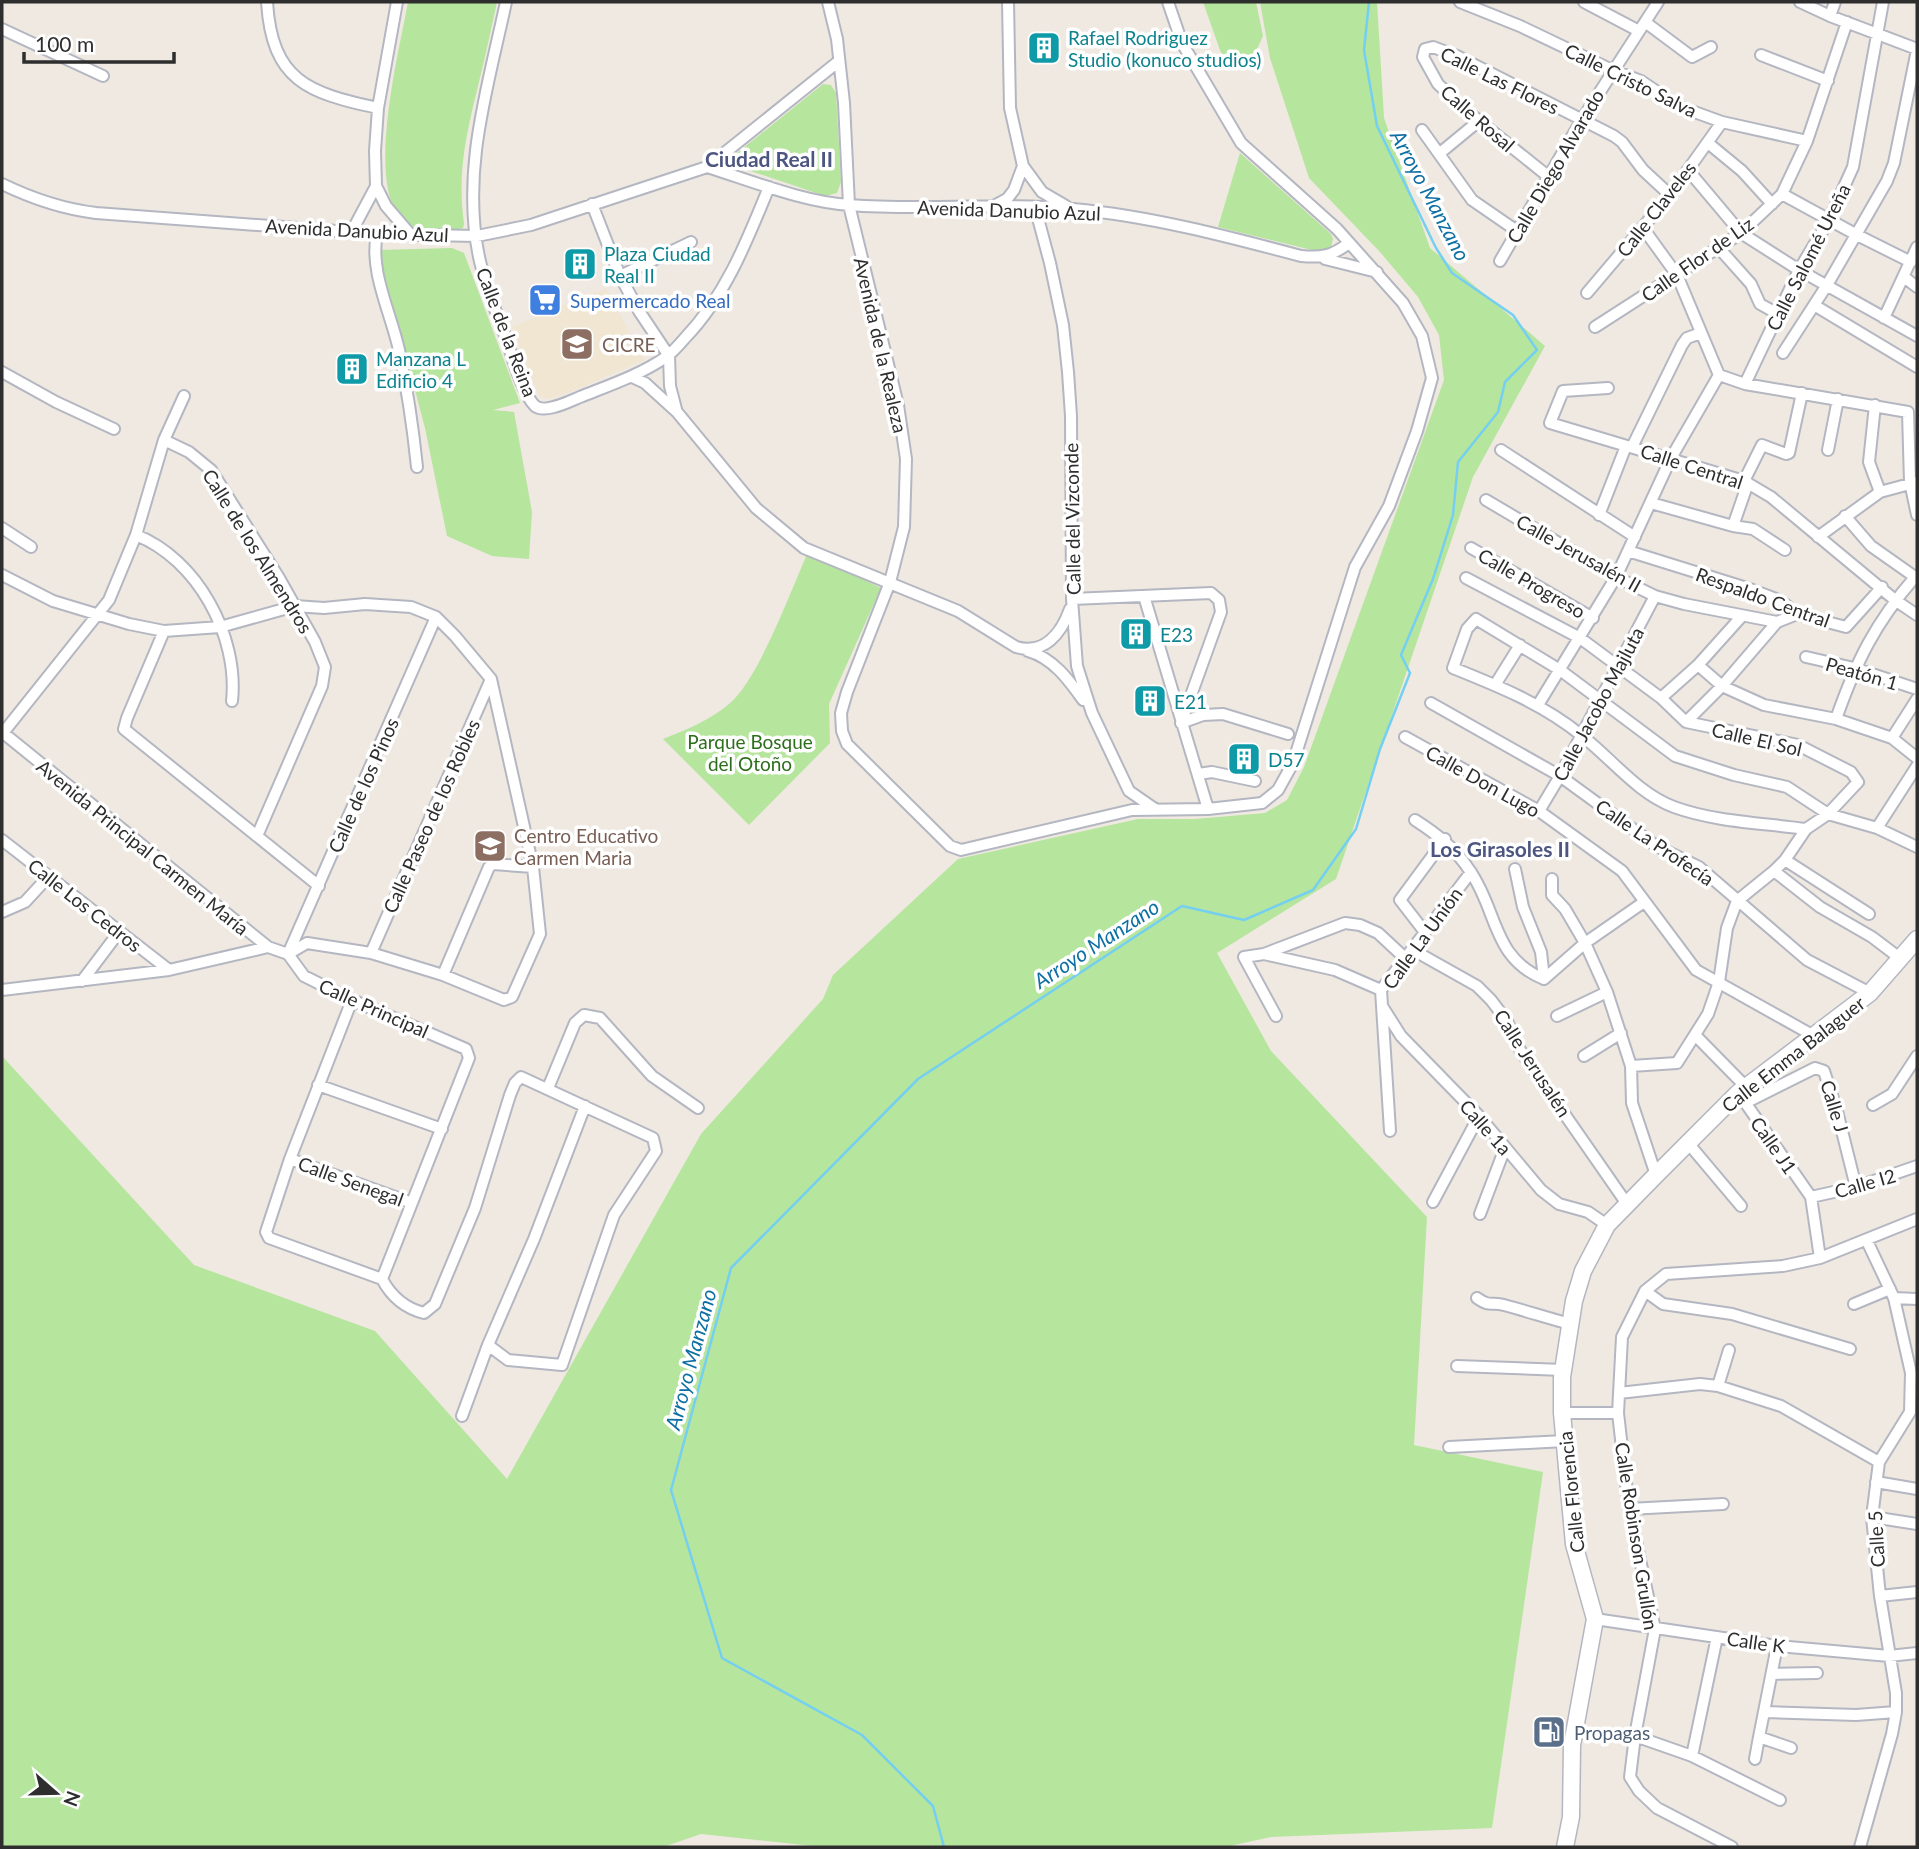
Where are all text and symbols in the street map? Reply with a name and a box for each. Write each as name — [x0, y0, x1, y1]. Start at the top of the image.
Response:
scale bar — [24, 21, 175, 65]
place label: Rafael Rodriguez Studio (konuco studios) — [1068, 26, 1261, 71]
building icon: Rafael Rodriguez Studio (konuco studios) — [1025, 29, 1063, 67]
text: 100 m — [35, 31, 94, 56]
street label: Calle Cristo Salva — [1561, 38, 1701, 122]
street label: Calle Las Flores — [1437, 41, 1563, 119]
street label: Calle Rosal — [1436, 80, 1520, 156]
street label: Calle Diego Alvarado — [1502, 85, 1608, 247]
water label: Arroyo Manzano — [1386, 124, 1476, 265]
district label: Ciudad Real II — [705, 146, 833, 171]
street label: Calle Claveles — [1612, 157, 1700, 261]
street label: Calle Salomé Ureña — [1761, 180, 1855, 334]
street label: Avenida Danubio Azul — [917, 195, 1101, 225]
street label: Calle Flor de Liz — [1636, 212, 1758, 306]
street label: Avenida Danubio Azul — [265, 214, 449, 246]
place label: Plaza Ciudad Real II — [604, 242, 711, 287]
building icon: Plaza Ciudad Real II — [561, 245, 599, 283]
street label: Avenida de la Realeza — [850, 255, 912, 435]
street label: Calle de la Reina — [472, 264, 542, 400]
supermarket icon: Supermercado Real — [526, 281, 564, 319]
place label: Supermercado Real — [570, 289, 731, 312]
school or university icon: CICRE — [558, 325, 596, 363]
place label: CICRE — [602, 333, 656, 356]
place label: Manzana L Edificio 4 — [376, 347, 466, 392]
building icon: Manzana L Edificio 4 — [333, 350, 371, 388]
street label: Calle Central — [1638, 439, 1746, 493]
street label: Calle del Vizconde — [1059, 443, 1085, 595]
street label: Calle de los Almendros — [198, 465, 318, 637]
street label: Calle Jerusalén II — [1513, 509, 1645, 597]
street label: Calle Progreso — [1474, 543, 1590, 623]
street label: Respaldo Central — [1693, 562, 1833, 632]
building icon: E23 — [1117, 615, 1155, 653]
place label: E23 — [1160, 623, 1193, 646]
street label: Calle Jacobo Majluta — [1548, 623, 1648, 785]
street label: Peatón 1 — [1823, 652, 1901, 694]
building icon: E21 — [1131, 682, 1169, 720]
place label: E21 — [1174, 690, 1207, 713]
street label: Calle de los Pinos — [323, 714, 403, 856]
street label: Calle Paseo de los Robles — [378, 716, 484, 916]
street label: Calle El Sol — [1710, 717, 1804, 761]
park label: Parque Bosque del Otoño — [687, 730, 813, 775]
building icon: D57 — [1225, 740, 1263, 778]
street label: Calle Don Lugo — [1422, 740, 1544, 822]
place label: D57 — [1268, 748, 1305, 771]
street label: Avenida Principal Carmen María — [32, 754, 254, 940]
street label: Calle La Profecía — [1591, 794, 1719, 890]
place label: Centro Educativo Carmen Maria — [514, 824, 658, 869]
school or university icon: Centro Educativo Carmen Maria — [471, 827, 509, 865]
district label: Los Girasoles II — [1430, 836, 1570, 861]
street label: Calle Los Cedros — [24, 854, 146, 956]
street label: Calle La Unión — [1377, 883, 1467, 993]
water label: Arroyo Manzano — [1028, 893, 1163, 993]
street label: Calle Principal — [316, 974, 432, 1042]
street label: Calle Emma Balaguer — [1717, 991, 1869, 1117]
street label: Calle Jerusalén — [1490, 1005, 1576, 1121]
street label: Calle J — [1816, 1077, 1854, 1135]
street label: Calle 1a — [1455, 1095, 1517, 1159]
street label: Calle J1 — [1746, 1112, 1802, 1178]
street label: Calle Senegal — [295, 1151, 407, 1211]
street label: Calle I2 — [1832, 1163, 1898, 1203]
water label: Arroyo Manzano — [659, 1286, 721, 1433]
street label: Calle Florencia — [1553, 1430, 1589, 1554]
street label: Calle Robinson Grullón — [1611, 1440, 1663, 1632]
street label: Calle 5 — [1863, 1510, 1889, 1568]
street label: Calle K — [1725, 1627, 1787, 1658]
fuel station icon: Propagas — [1530, 1713, 1568, 1751]
place label: Propagas — [1574, 1721, 1650, 1744]
north arrow — [21, 1758, 91, 1828]
text: N — [59, 1788, 86, 1810]

